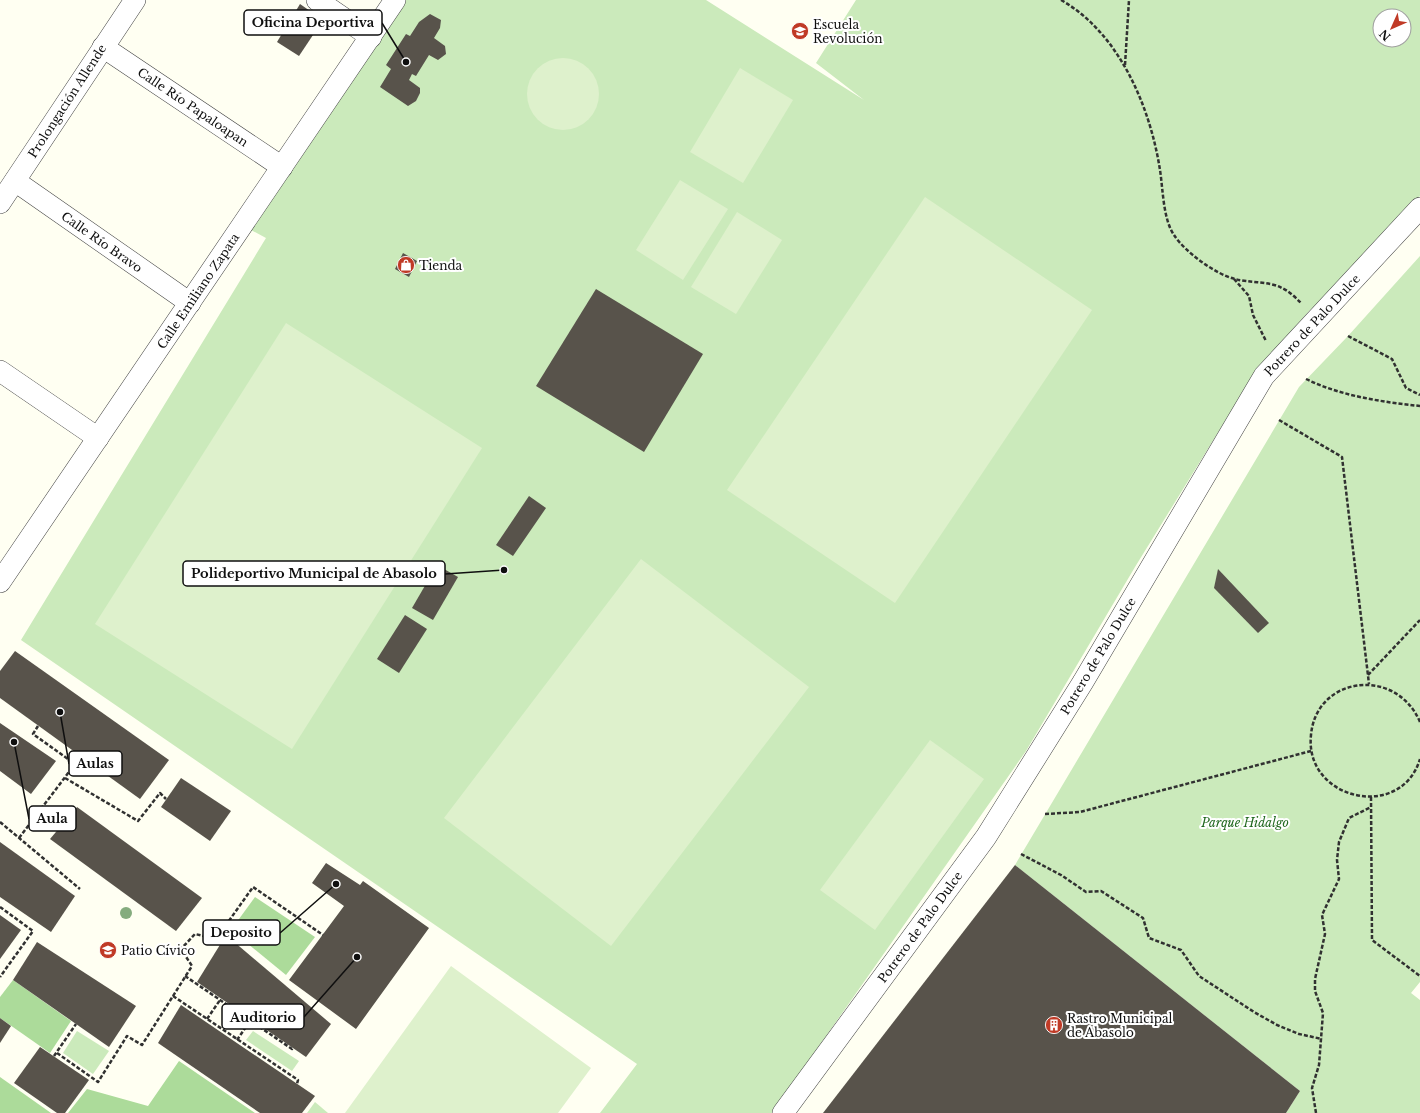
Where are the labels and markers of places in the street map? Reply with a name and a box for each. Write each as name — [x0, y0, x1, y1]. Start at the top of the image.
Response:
callout: Oficina Deportiva — [244, 10, 382, 35]
place label: Escuela Revolución — [813, 17, 883, 46]
school or university icon: Escuela Revolución — [790, 21, 810, 41]
shop icon: Tienda — [396, 255, 416, 275]
place label: Tienda — [419, 258, 463, 273]
callout: Polideportivo Municipal de Abasolo — [183, 561, 445, 586]
callout: Aulas — [69, 751, 122, 776]
callout: Aula — [29, 806, 76, 831]
callout: Deposito — [203, 920, 280, 945]
school or university icon: Patio Cívico — [98, 940, 118, 960]
place label: Patio Cívico — [121, 943, 195, 958]
callout: Auditorio — [222, 1004, 304, 1029]
place label: Rastro Municipal de Abasolo — [1067, 1011, 1173, 1040]
building icon: Rastro Municipal de Abasolo — [1044, 1015, 1064, 1035]

